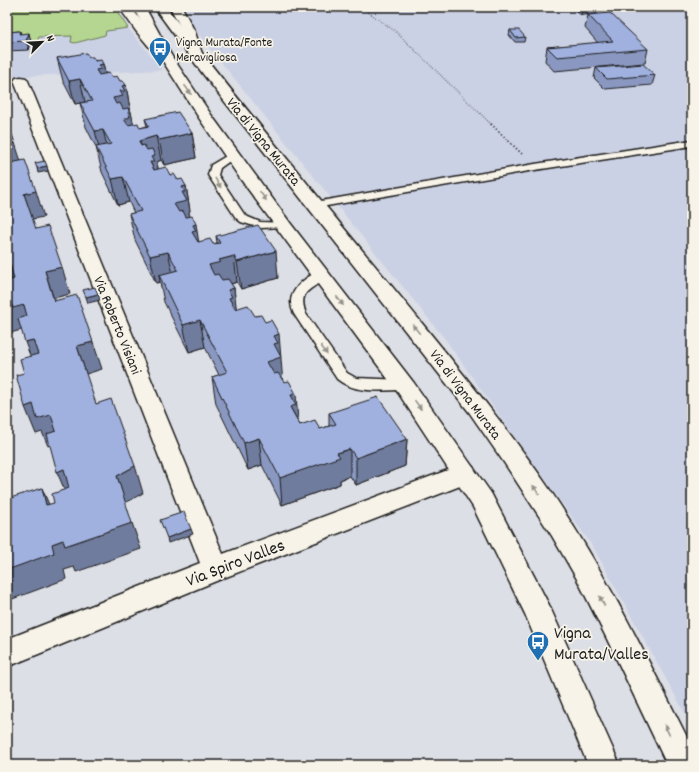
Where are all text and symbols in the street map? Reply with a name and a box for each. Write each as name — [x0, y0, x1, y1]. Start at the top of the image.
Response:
north arrow — [22, 22, 62, 62]
text: N — [41, 33, 58, 45]
place label: Vigna Murata/Fonte Meravigliosa — [176, 34, 273, 68]
bus stop icon: Vigna Murata/Fonte Meravigliosa — [147, 35, 173, 68]
one-way arrow — [184, 85, 192, 96]
street label: Via di Vigna Murata — [220, 93, 306, 192]
one-way arrow — [214, 177, 221, 189]
one-way arrow — [259, 191, 267, 202]
street label: Via Roberto Visiani — [86, 273, 146, 379]
one-way arrow — [336, 295, 345, 306]
one-way arrow — [412, 324, 421, 335]
one-way arrow — [320, 345, 328, 355]
street label: Via di Vigna Murata — [423, 345, 506, 446]
one-way arrow — [414, 400, 422, 410]
one-way arrow — [532, 484, 540, 495]
street label: Via Spiro Valles — [183, 534, 289, 595]
one-way arrow — [599, 595, 606, 607]
place label: Vigna Murata/Valles — [554, 622, 649, 668]
bus stop icon: Vigna Murata/Valles — [525, 629, 551, 662]
one-way arrow — [664, 724, 670, 736]

